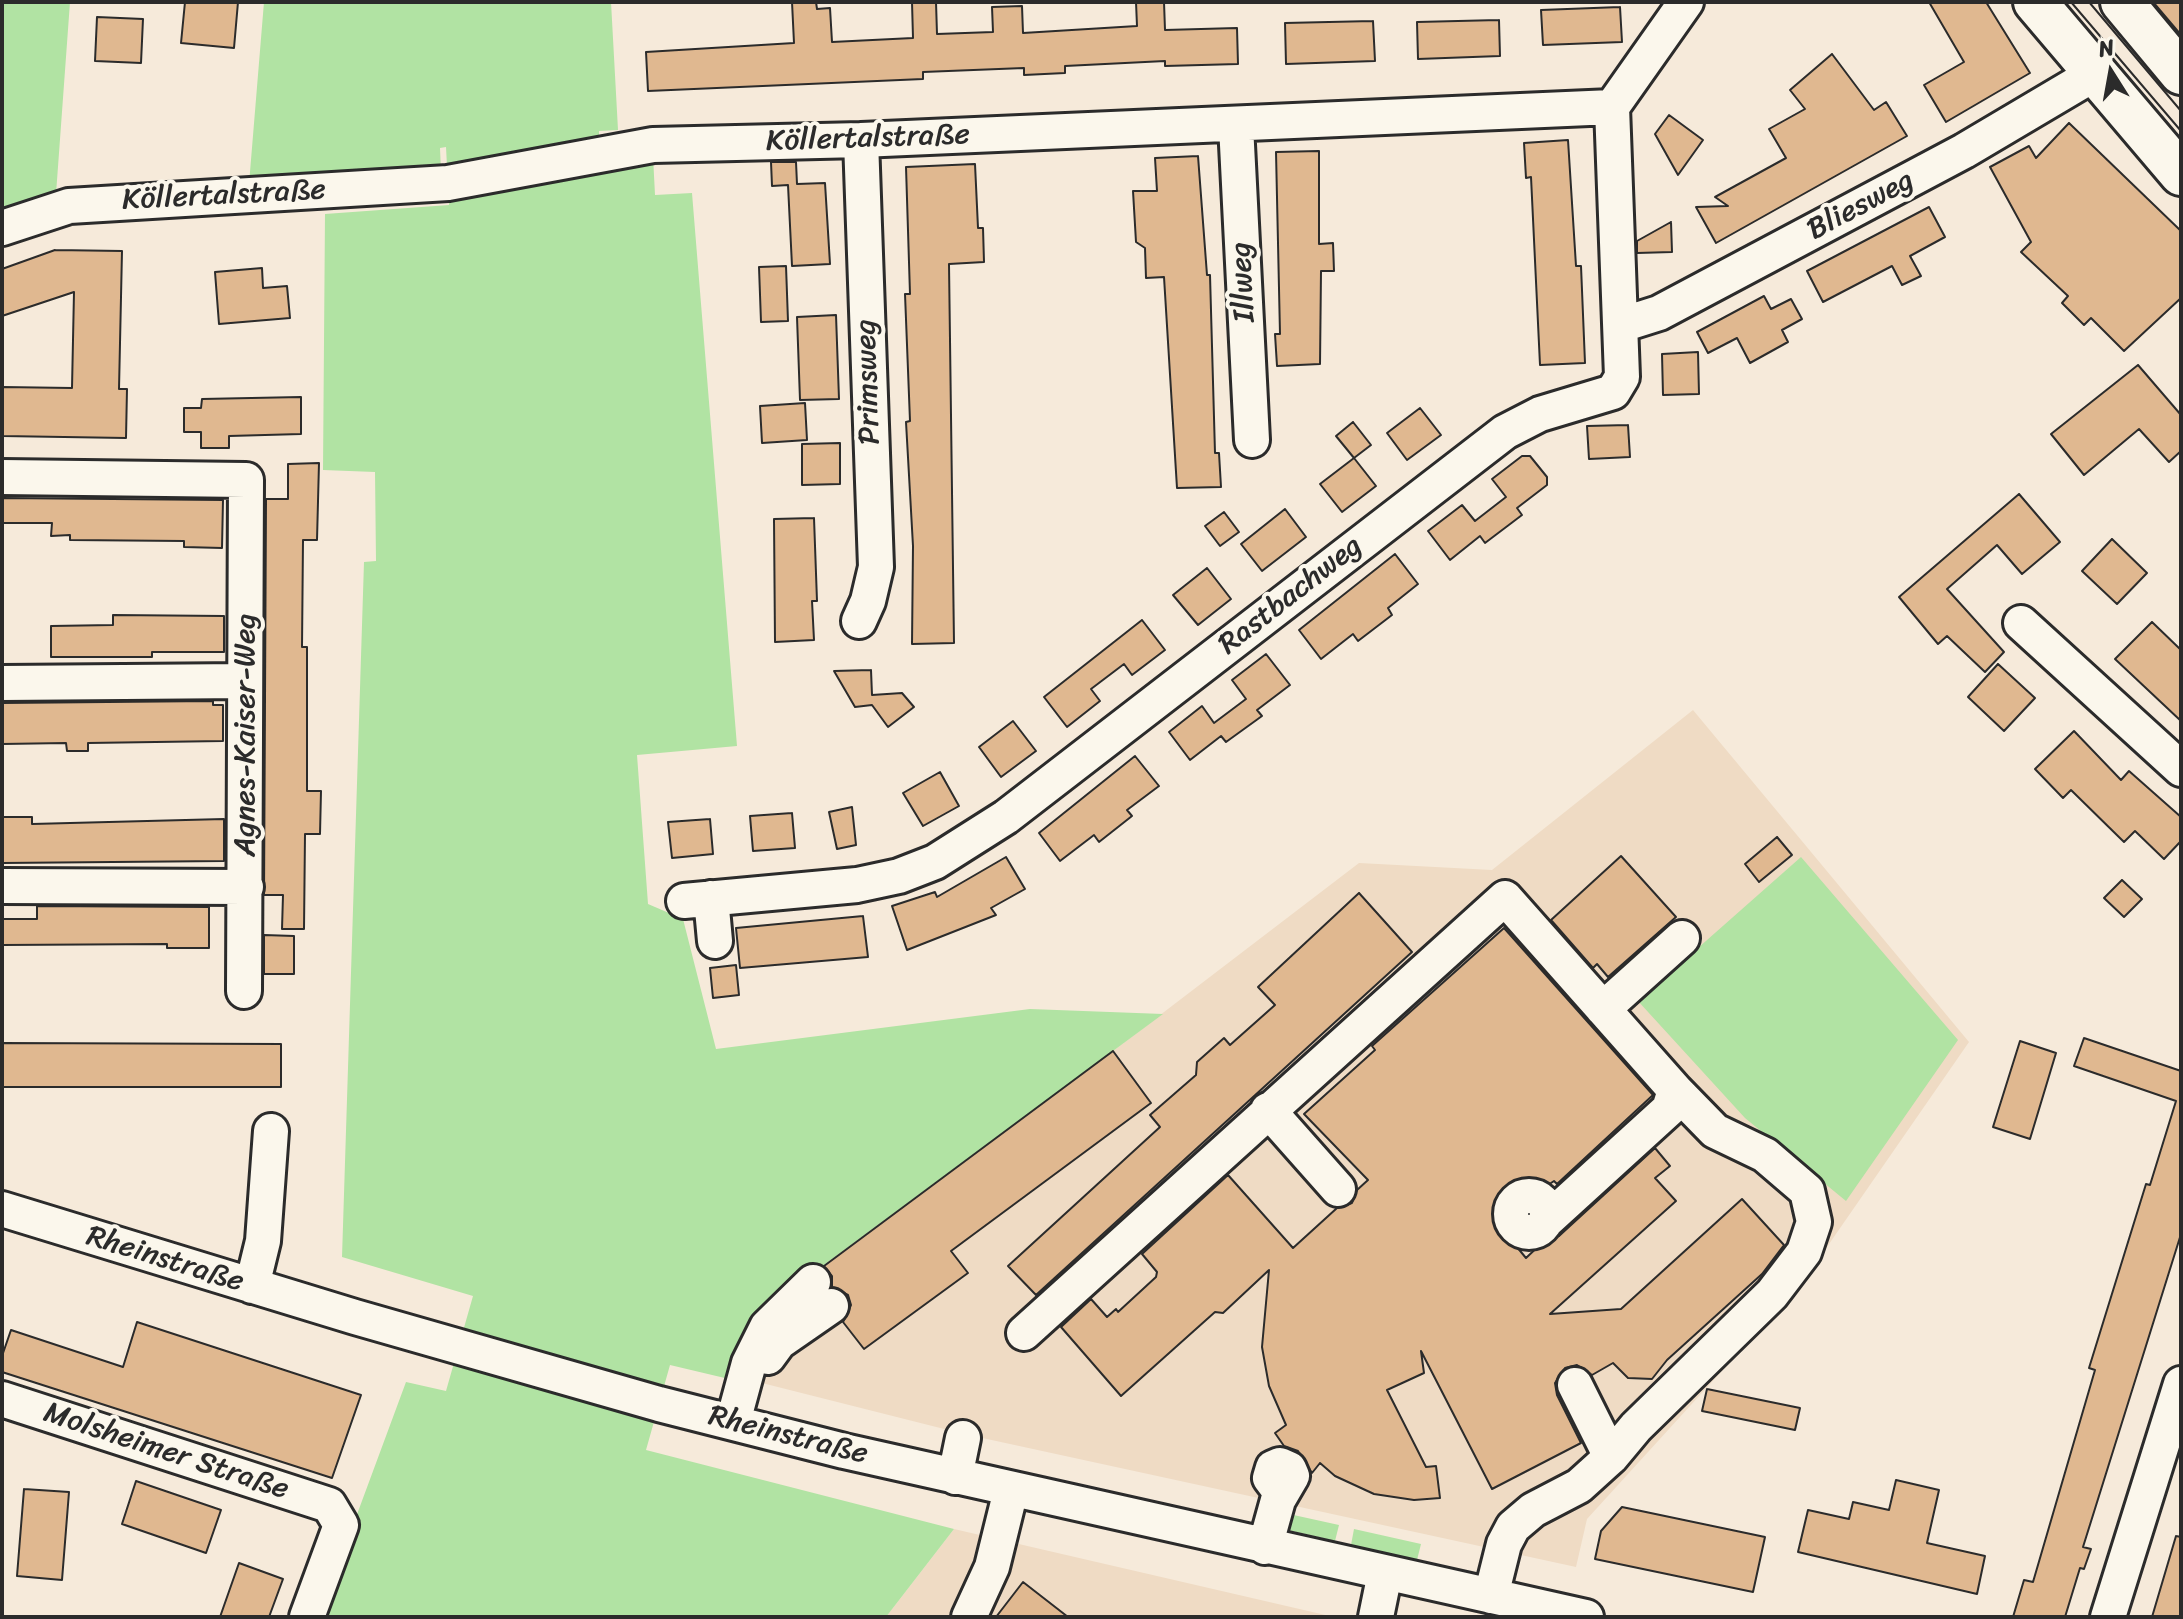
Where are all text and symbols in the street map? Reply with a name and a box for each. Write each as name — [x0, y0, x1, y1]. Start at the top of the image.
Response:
text: N — [2095, 27, 2118, 69]
north arrow — [2071, 32, 2151, 112]
street label: Köllertalstraße — [765, 117, 971, 161]
street label: Bliesweg — [1802, 163, 1920, 249]
street label: Köllertalstraße — [121, 173, 327, 219]
street label: Illweg — [1224, 241, 1264, 323]
street label: Primsweg — [849, 319, 889, 445]
street label: Rastbachweg — [1212, 529, 1370, 663]
street label: Agnes-Kaiser-Weg — [228, 613, 264, 857]
street label: Rheinstraße — [82, 1219, 248, 1301]
street label: Molsheimer Straße — [39, 1395, 293, 1509]
street label: Rheinstraße — [705, 1399, 871, 1473]

